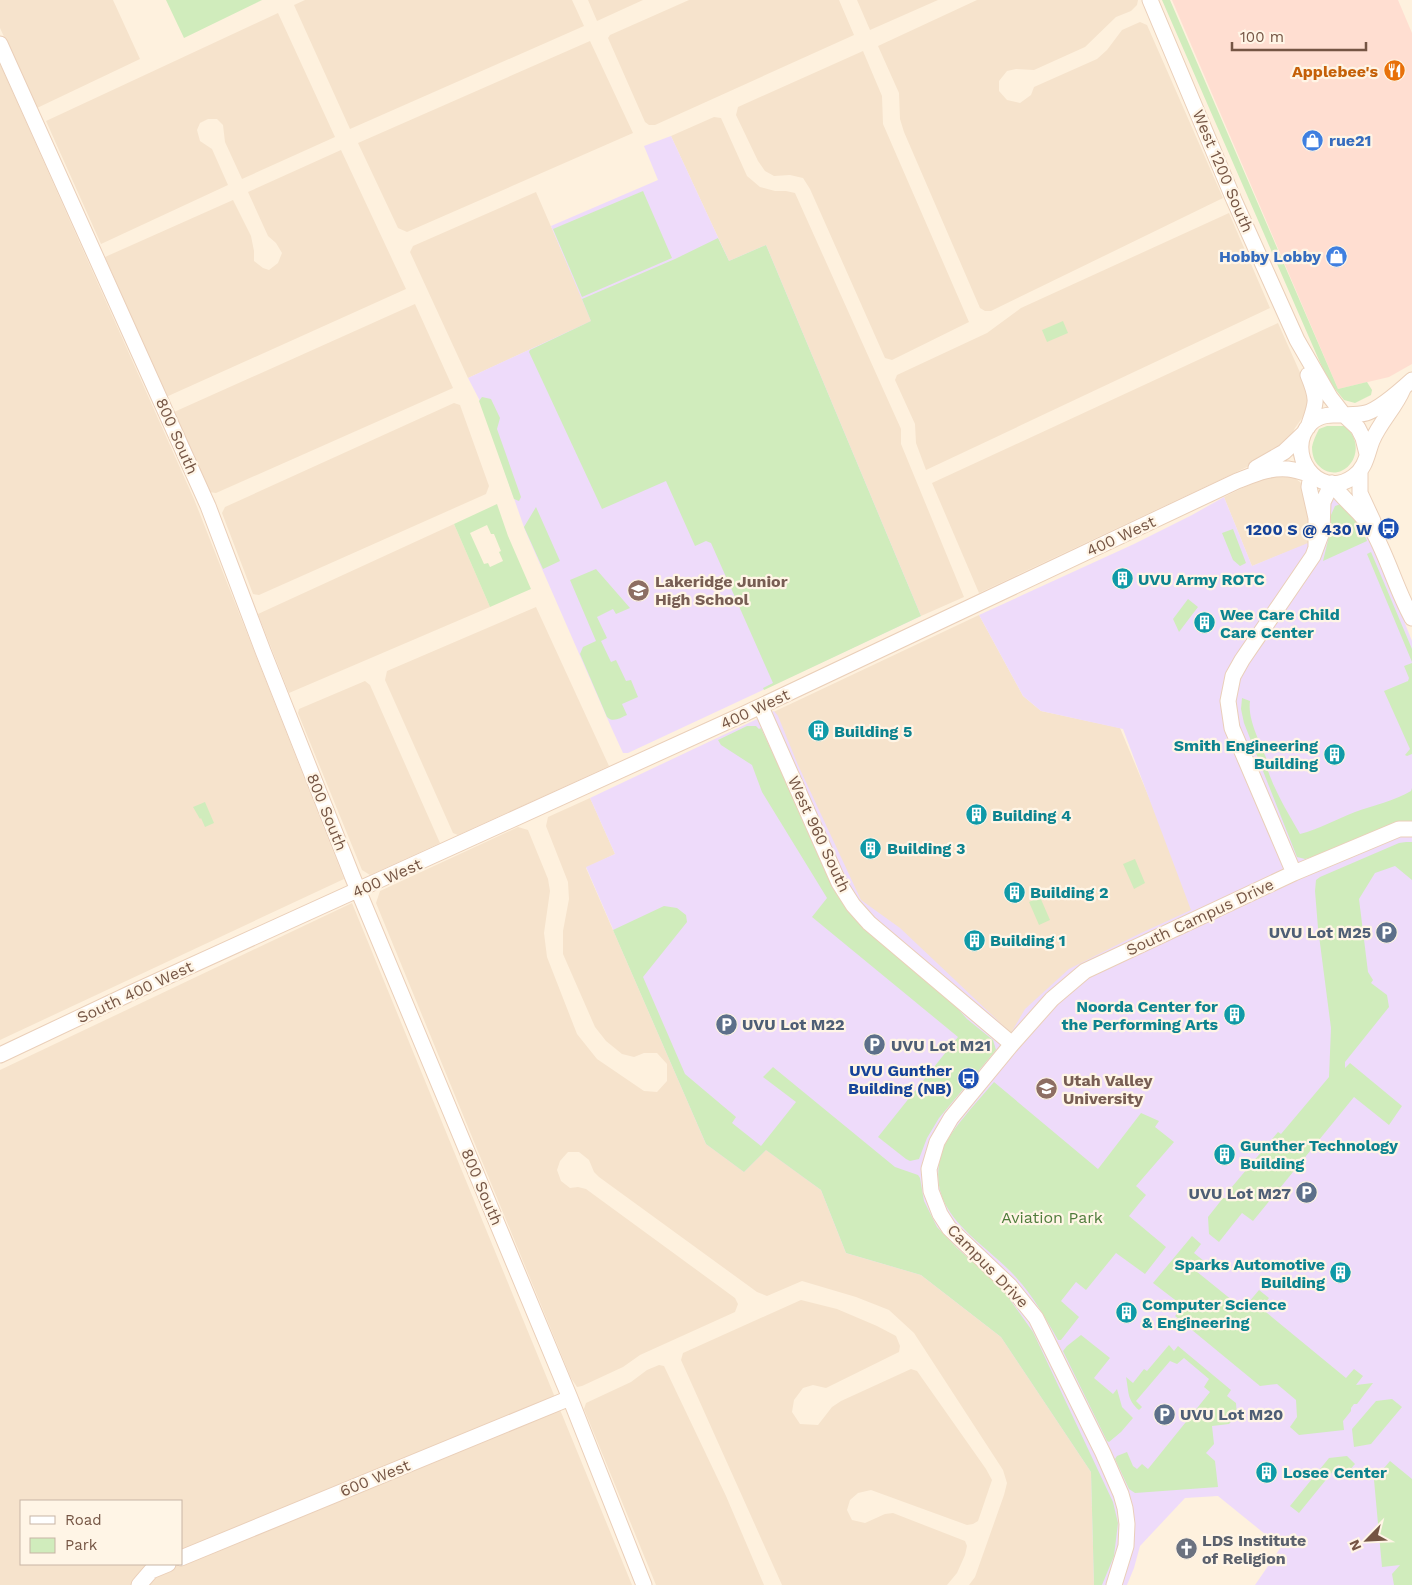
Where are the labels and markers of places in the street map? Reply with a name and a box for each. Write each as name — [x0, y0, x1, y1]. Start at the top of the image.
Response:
restaurant icon: Applebee's — [1382, 59, 1406, 83]
place label: Applebee's — [1292, 62, 1378, 81]
shop icon: rue21 — [1301, 128, 1325, 152]
place label: rue21 — [1329, 131, 1371, 150]
shop icon: Hobby Lobby — [1325, 244, 1349, 268]
place label: Hobby Lobby — [1219, 247, 1322, 266]
bus stop icon: 1200 S @ 430 W — [1376, 517, 1400, 541]
place label: 1200 S @ 430 W — [1246, 520, 1372, 539]
building icon: UVU Army ROTC — [1110, 567, 1134, 591]
place label: UVU Army ROTC — [1138, 570, 1265, 589]
place label: Lakeridge Junior High School — [655, 572, 788, 609]
school or university icon: Lakeridge Junior High School — [627, 578, 651, 602]
place label: Wee Care Child Care Center — [1220, 605, 1340, 642]
building icon: Wee Care Child Care Center — [1192, 611, 1216, 635]
building icon: Building 5 — [806, 719, 830, 743]
place label: Building 5 — [834, 722, 912, 741]
place label: Smith Engineering Building — [1174, 736, 1318, 773]
building icon: Smith Engineering Building — [1322, 742, 1346, 766]
building icon: Building 4 — [964, 803, 988, 827]
place label: Building 4 — [992, 806, 1071, 825]
building icon: Building 3 — [859, 836, 883, 860]
place label: Building 3 — [887, 839, 965, 858]
building icon: Building 2 — [1002, 880, 1026, 904]
place label: Building 2 — [1030, 883, 1108, 902]
parking icon: UVU Lot M25 — [1375, 920, 1399, 944]
place label: UVU Lot M25 — [1269, 923, 1371, 942]
building icon: Building 1 — [962, 928, 986, 952]
place label: Building 1 — [990, 931, 1066, 950]
place label: Noorda Center for the Performing Arts — [1061, 997, 1218, 1034]
building icon: Noorda Center for the Performing Arts — [1222, 1003, 1246, 1027]
parking icon: UVU Lot M22 — [714, 1012, 738, 1036]
place label: UVU Lot M22 — [742, 1015, 845, 1034]
parking icon: UVU Lot M21 — [863, 1033, 887, 1057]
place label: UVU Lot M21 — [891, 1036, 991, 1055]
place label: UVU Gunther Building (NB) — [848, 1061, 952, 1098]
bus stop icon: UVU Gunther Building (NB) — [956, 1067, 980, 1091]
place label: Utah Valley University — [1063, 1071, 1153, 1108]
school or university icon: Utah Valley University — [1035, 1077, 1059, 1101]
place label: Gunther Technology Building — [1240, 1136, 1399, 1173]
building icon: Gunther Technology Building — [1212, 1142, 1236, 1166]
parking icon: UVU Lot M27 — [1295, 1181, 1319, 1205]
place label: UVU Lot M27 — [1189, 1184, 1291, 1203]
place label: Sparks Automotive Building — [1174, 1255, 1325, 1292]
building icon: Sparks Automotive Building — [1329, 1261, 1353, 1285]
place label: Computer Science & Engineering — [1142, 1295, 1287, 1332]
building icon: Computer Science & Engineering — [1114, 1301, 1138, 1325]
parking icon: UVU Lot M20 — [1152, 1402, 1176, 1426]
place label: UVU Lot M20 — [1180, 1405, 1283, 1424]
building icon: Losee Center — [1255, 1460, 1279, 1484]
place label: Losee Center — [1283, 1463, 1387, 1482]
place label: LDS Institute of Religion — [1202, 1531, 1306, 1568]
church icon: LDS Institute of Religion — [1174, 1537, 1198, 1561]

